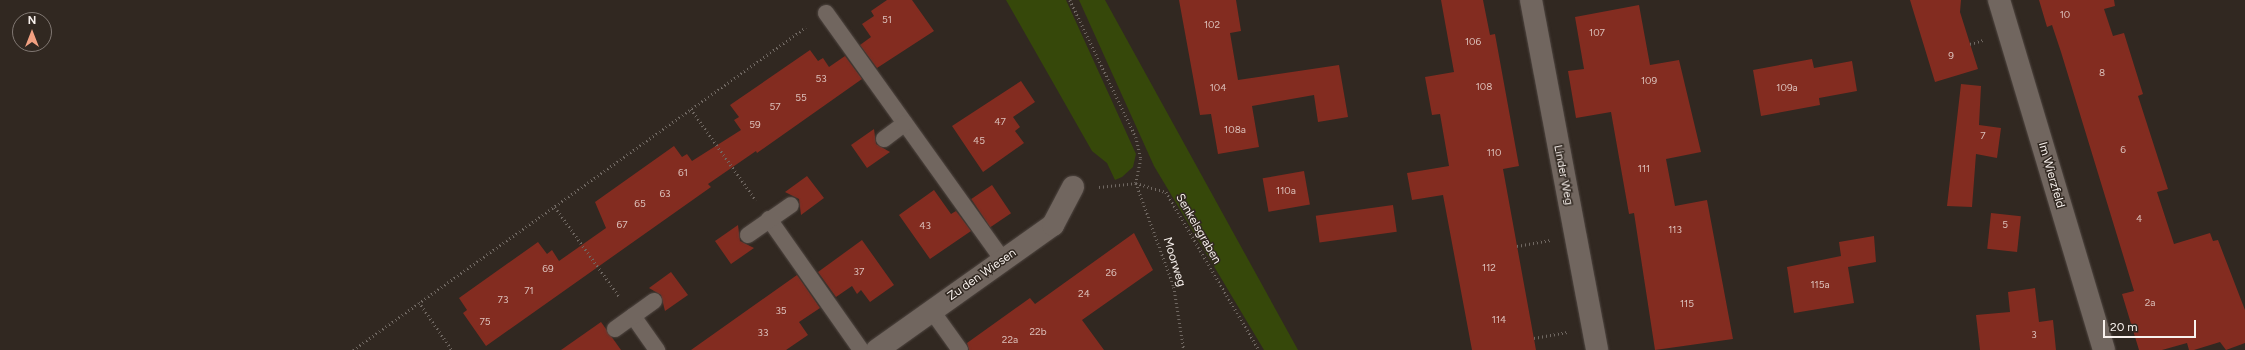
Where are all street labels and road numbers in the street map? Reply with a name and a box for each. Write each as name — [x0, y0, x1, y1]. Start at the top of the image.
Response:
street label: Im Wierzfeld — [2035, 140, 2067, 210]
street label: Linder Weg — [1550, 144, 1576, 206]
street label: Senkelsgraben — [1172, 191, 1224, 267]
street label: Moorweg — [1160, 236, 1188, 288]
street label: Zu den Wiesen — [945, 246, 1019, 304]

